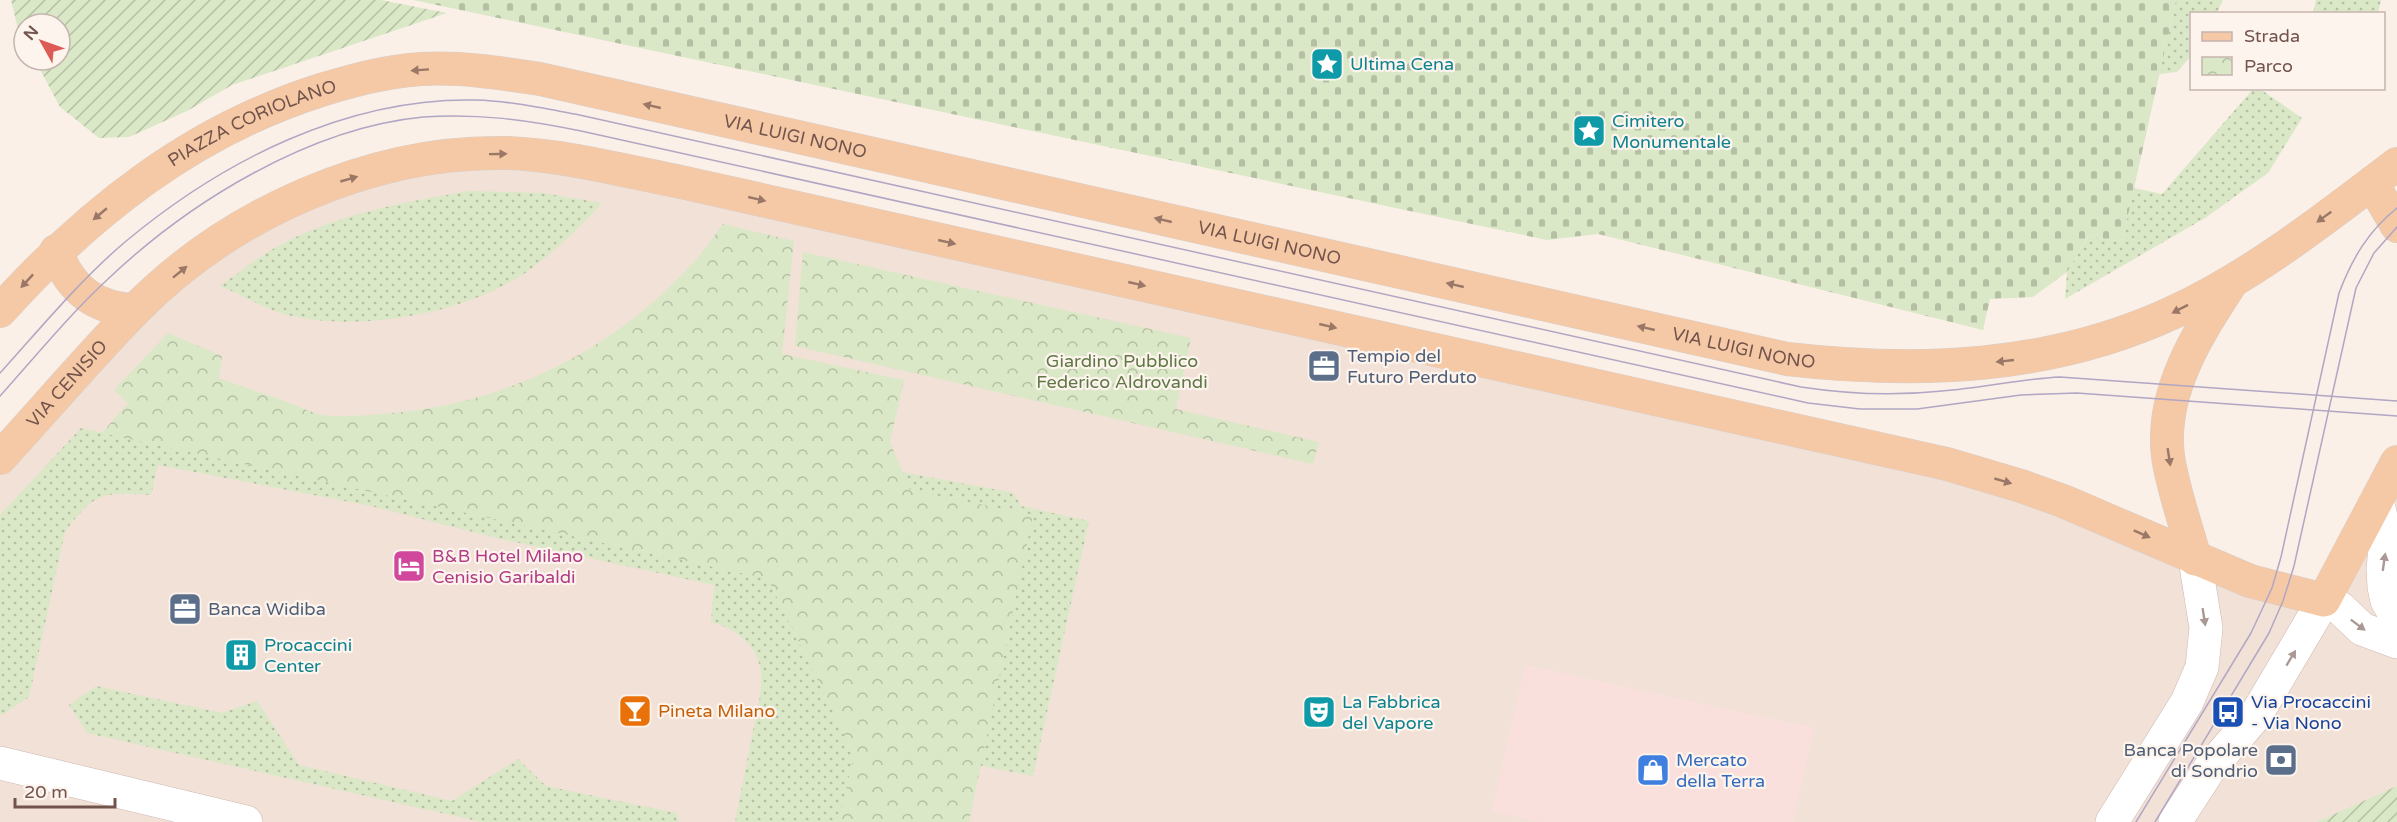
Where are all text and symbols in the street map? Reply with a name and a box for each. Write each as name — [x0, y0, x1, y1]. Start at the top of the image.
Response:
north arrow — [12, 12, 72, 72]
legend — [2190, 12, 2385, 90]
text: N — [19, 22, 43, 44]
text: Strada — [2244, 25, 2300, 47]
place icon: Ultima Cena — [1309, 46, 1345, 82]
place label: Ultima Cena — [1350, 53, 1454, 75]
text: Parco — [2244, 55, 2293, 77]
one-way arrow — [411, 65, 430, 75]
street label: PIAZZA CORIOLANO — [164, 75, 339, 172]
one-way arrow — [643, 100, 661, 110]
street label: VIA LUIGI NONO — [721, 110, 869, 163]
place label: Cimitero Monumentale — [1612, 110, 1731, 153]
place icon: Cimitero Monumentale — [1571, 113, 1607, 149]
one-way arrow — [489, 149, 508, 159]
one-way arrow — [340, 174, 358, 183]
one-way arrow — [748, 195, 767, 204]
one-way arrow — [93, 207, 108, 220]
one-way arrow — [2317, 211, 2332, 223]
one-way arrow — [1153, 215, 1172, 224]
street label: VIA LUIGI NONO — [1196, 216, 1343, 270]
one-way arrow — [938, 237, 956, 247]
one-way arrow — [172, 266, 187, 278]
one-way arrow — [21, 273, 35, 287]
one-way arrow — [1128, 280, 1147, 289]
one-way arrow — [1446, 280, 1465, 290]
one-way arrow — [2171, 304, 2188, 314]
one-way arrow — [1318, 322, 1337, 332]
street label: VIA LUIGI NONO — [1670, 322, 1817, 373]
one-way arrow — [1636, 323, 1655, 332]
street label: VIA CENISIO — [22, 335, 112, 432]
place label: Tempio del Futuro Perduto — [1347, 345, 1477, 388]
office icon: Tempio del Futuro Perduto — [1306, 348, 1342, 384]
park label: Giardino Pubblico Federico Aldrovandi — [1036, 350, 1208, 393]
one-way arrow — [1995, 356, 2014, 366]
one-way arrow — [2165, 448, 2174, 467]
one-way arrow — [1994, 476, 2013, 486]
one-way arrow — [2134, 529, 2152, 539]
place label: B&B Hotel Milano Cenisio Garibaldi — [432, 545, 583, 588]
hotel icon: B&B Hotel Milano Cenisio Garibaldi — [391, 548, 427, 584]
one-way arrow — [2380, 553, 2389, 572]
office icon: Banca Widiba — [167, 591, 203, 627]
place label: Banca Widiba — [208, 598, 326, 620]
one-way arrow — [2200, 607, 2209, 626]
one-way arrow — [2350, 619, 2366, 631]
place label: Procaccini Center — [264, 634, 352, 677]
building icon: Procaccini Center — [223, 637, 259, 673]
one-way arrow — [2285, 650, 2296, 666]
place label: La Fabbrica del Vapore — [1342, 691, 1441, 734]
place label: Via Procaccini - Via Nono — [2251, 691, 2371, 734]
bar icon: Pineta Milano — [617, 693, 653, 729]
theatre icon: La Fabbrica del Vapore — [1301, 694, 1337, 730]
bus stop icon: Via Procaccini - Via Nono — [2210, 694, 2246, 730]
place label: Pineta Milano — [658, 700, 776, 722]
place label: Banca Popolare di Sondrio — [2124, 739, 2258, 782]
bank icon: Banca Popolare di Sondrio — [2263, 742, 2299, 778]
place label: Mercato della Terra — [1676, 749, 1765, 792]
shop icon: Mercato della Terra — [1635, 752, 1671, 788]
scale bar — [15, 771, 116, 809]
text: 20 m — [24, 781, 68, 803]

